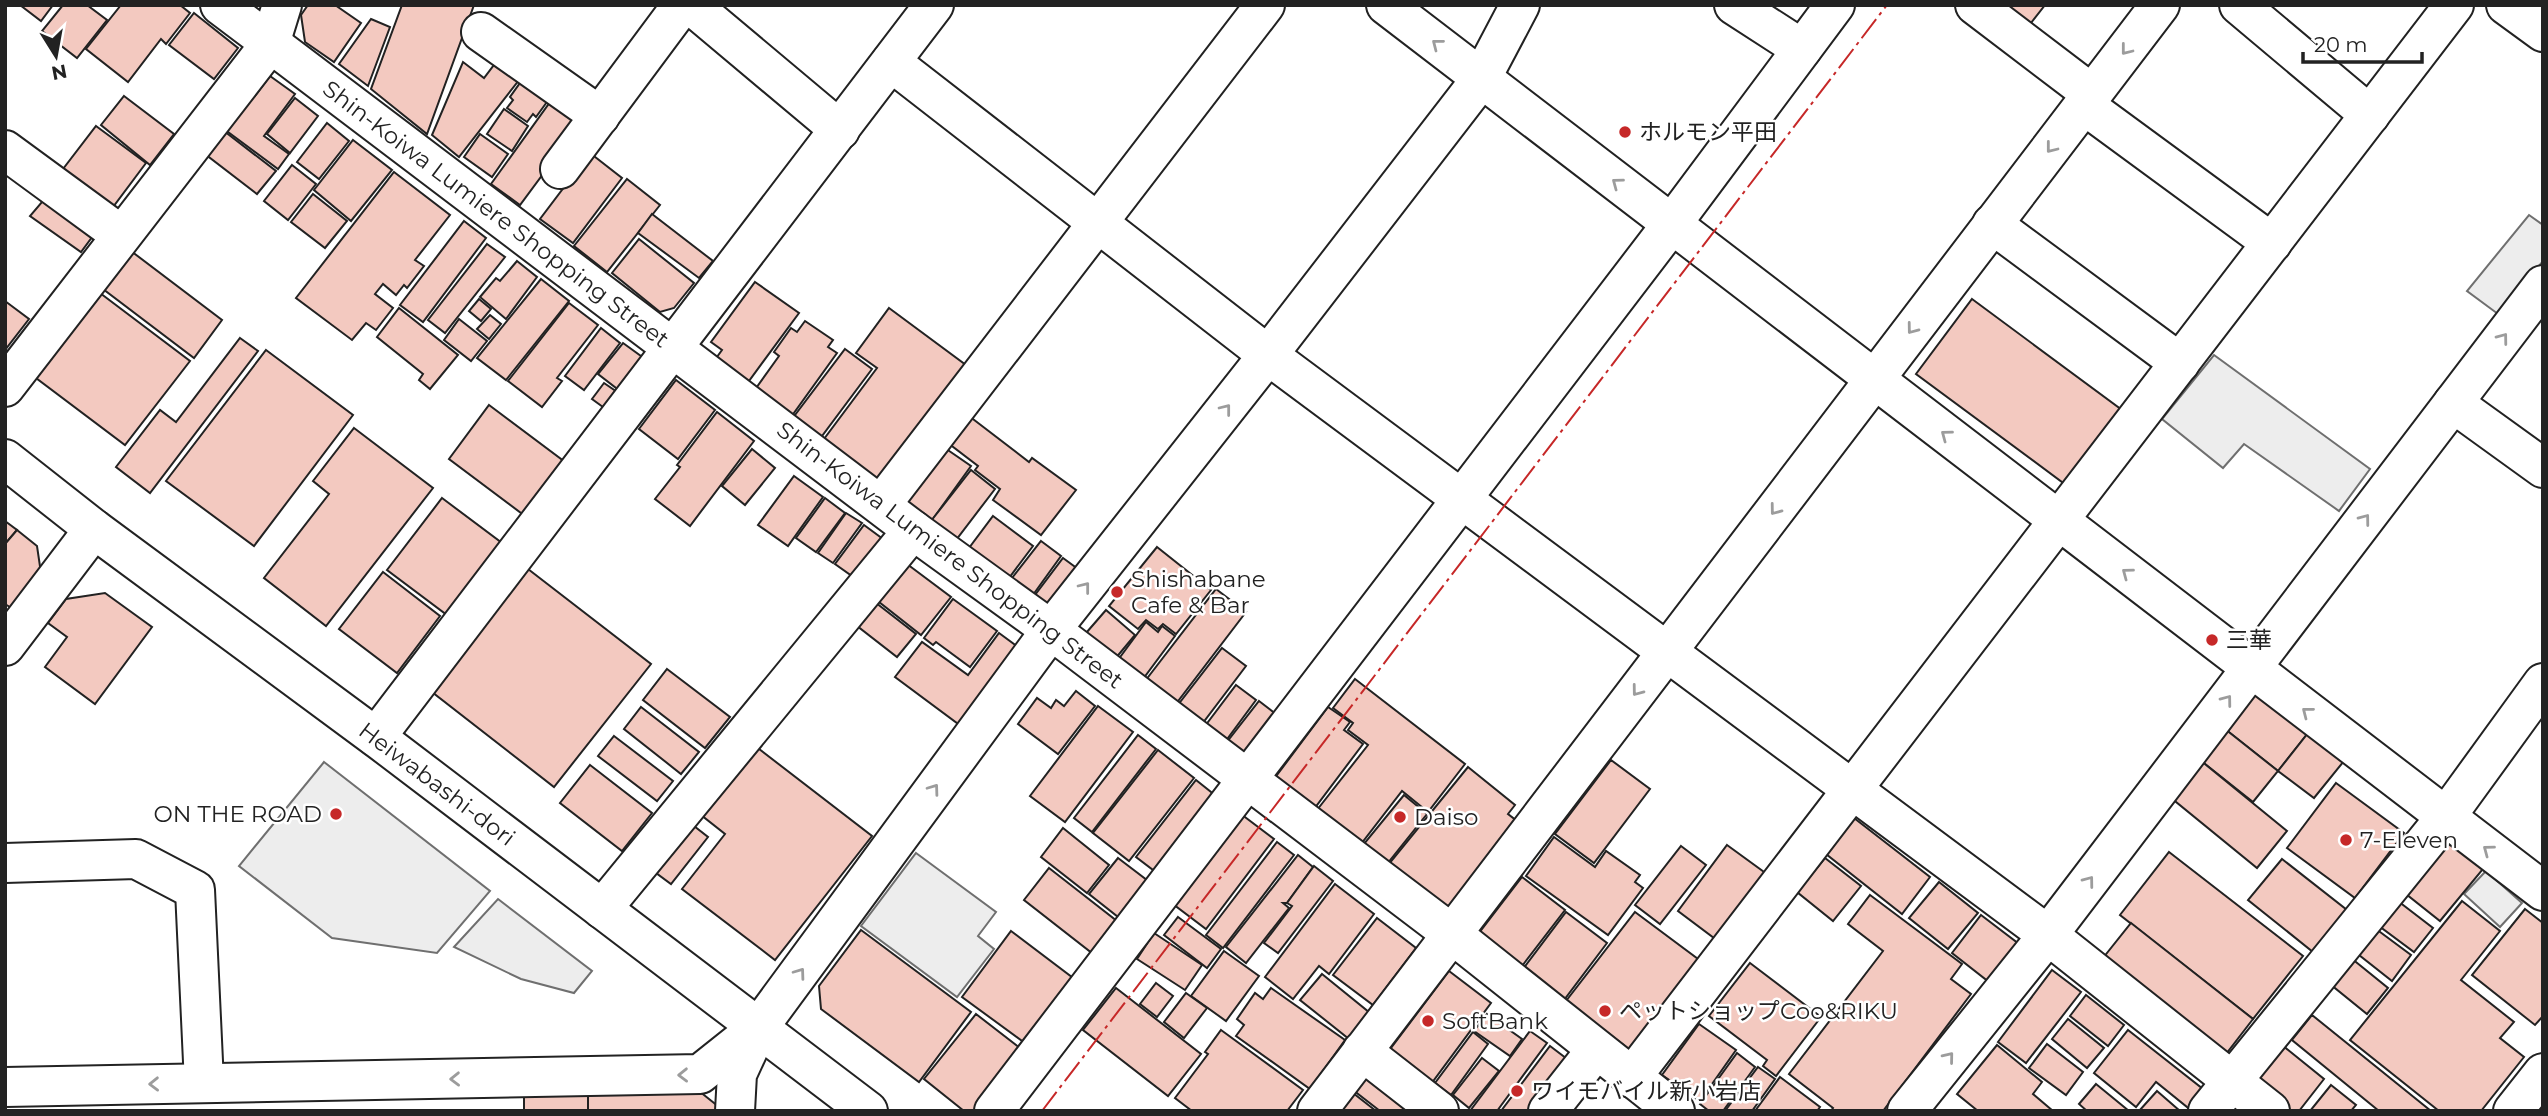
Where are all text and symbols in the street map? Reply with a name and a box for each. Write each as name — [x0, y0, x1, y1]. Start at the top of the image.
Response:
north arrow — [21, 21, 91, 91]
scale bar — [2303, 21, 2422, 65]
text: 20 m — [2314, 32, 2368, 57]
one-way arrow — [1432, 40, 1444, 53]
one-way arrow — [2122, 42, 2135, 54]
text: N — [49, 59, 69, 85]
street label: Shin-Koiwa Lumiere Shopping Street — [317, 74, 675, 354]
place label: ホルモン平田 — [1639, 118, 1777, 146]
marker: ホルモン平田 — [1617, 124, 1633, 140]
one-way arrow — [2046, 141, 2059, 153]
one-way arrow — [1612, 179, 1625, 192]
one-way arrow — [1908, 321, 1921, 334]
one-way arrow — [2494, 333, 2507, 345]
one-way arrow — [1218, 404, 1230, 417]
street label: Shin-Koiwa Lumiere Shopping Street — [771, 415, 1129, 695]
one-way arrow — [1941, 431, 1954, 444]
one-way arrow — [1770, 502, 1783, 515]
one-way arrow — [2357, 514, 2370, 527]
place label: Shishabane Cafe & Bar — [1131, 565, 1266, 619]
one-way arrow — [2122, 569, 2135, 581]
one-way arrow — [1076, 582, 1089, 595]
marker: Shishabane Cafe & Bar — [1109, 584, 1125, 600]
place label: 三華 — [2226, 626, 2272, 654]
marker: 三華 — [2204, 632, 2220, 648]
one-way arrow — [1632, 683, 1645, 696]
one-way arrow — [2219, 695, 2232, 708]
one-way arrow — [2303, 707, 2315, 720]
street label: Heiwabashi-dori — [353, 716, 521, 852]
one-way arrow — [926, 784, 938, 797]
place label: ON THE ROAD — [153, 800, 322, 828]
place label: Daiso — [1414, 803, 1478, 831]
marker: ON THE ROAD — [328, 806, 344, 822]
marker: Daiso — [1392, 809, 1408, 825]
place label: 7-Eleven — [2360, 826, 2458, 854]
marker: 7-Eleven — [2338, 832, 2354, 848]
one-way arrow — [2483, 846, 2496, 858]
one-way arrow — [2081, 876, 2093, 888]
one-way arrow — [792, 968, 804, 981]
place label: ペットショップCoo&RIKU — [1619, 997, 1898, 1025]
marker: ペットショップCoo&RIKU — [1597, 1003, 1613, 1019]
place label: SoftBank — [1442, 1007, 1548, 1035]
marker: SoftBank — [1420, 1013, 1436, 1029]
one-way arrow — [1941, 1053, 1954, 1065]
one-way arrow — [677, 1067, 688, 1082]
one-way arrow — [449, 1071, 460, 1087]
one-way arrow — [149, 1077, 160, 1092]
place label: ワイモバイル新小岩店 — [1531, 1077, 1761, 1105]
marker: ワイモバイル新小岩店 — [1509, 1083, 1525, 1099]

